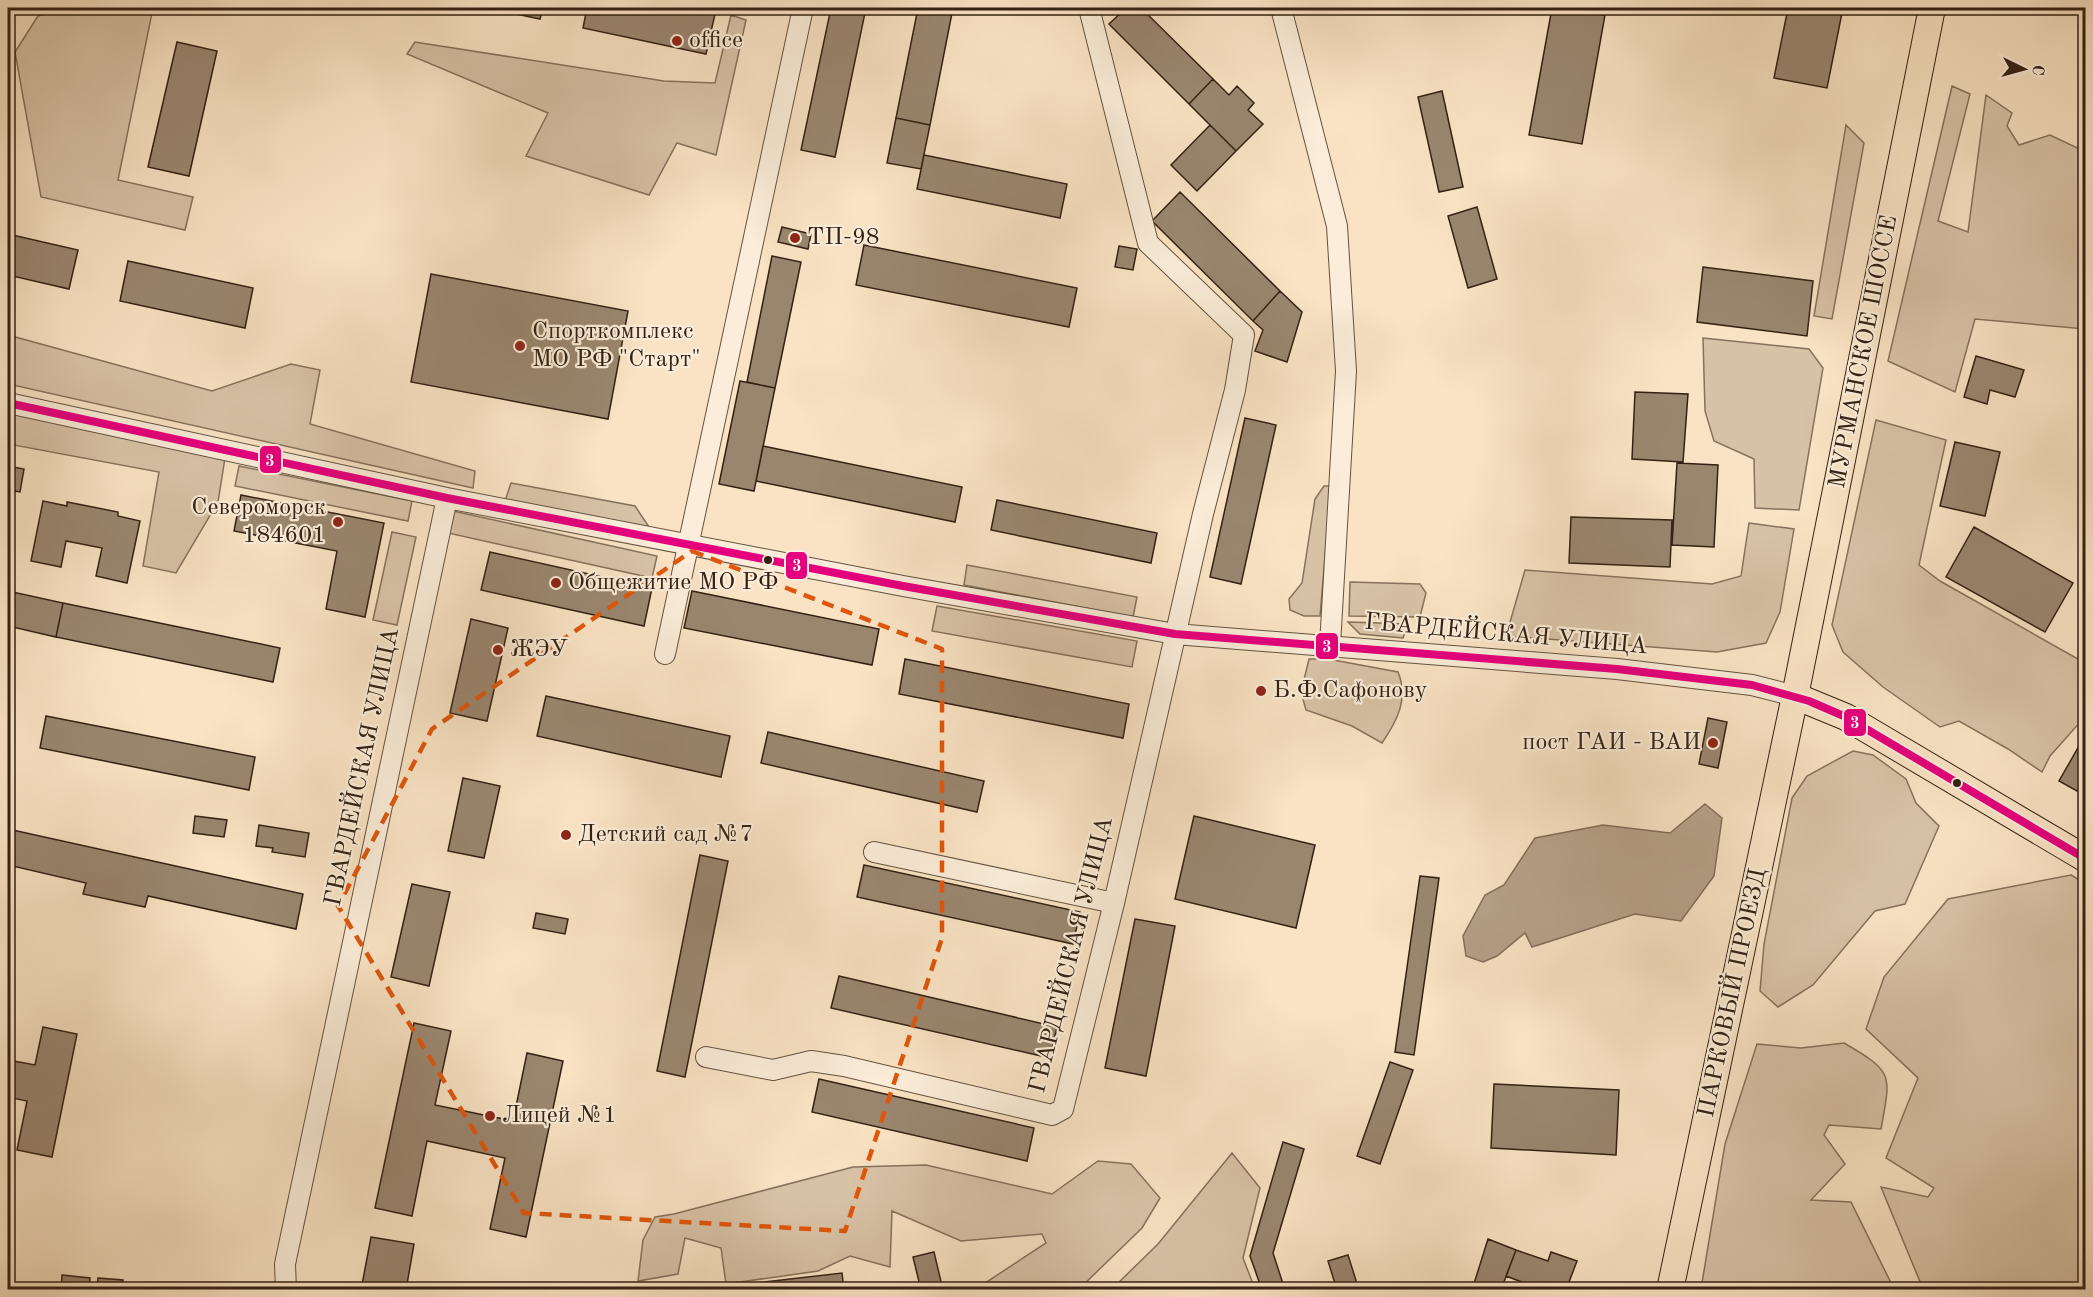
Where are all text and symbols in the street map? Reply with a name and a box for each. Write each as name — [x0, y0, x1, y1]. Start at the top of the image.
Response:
place label: office — [689, 29, 743, 53]
marker: office — [670, 34, 684, 48]
north arrow — [1994, 39, 2054, 99]
text: С — [2029, 64, 2045, 76]
street label: МУРМАНСКОЕ ШОССЕ — [1826, 213, 1902, 491]
place label: ТП-98 — [807, 226, 880, 250]
marker: ТП-98 — [788, 231, 802, 245]
place label: Спорткомплекс МО РФ "Старт" — [532, 320, 701, 372]
marker: Спорткомплекс МО РФ "Старт" — [513, 339, 527, 353]
line badge: 3 — [259, 445, 282, 474]
text: 3 — [265, 454, 275, 470]
place label: Североморск 184601 — [191, 496, 326, 548]
marker: Североморск 184601 — [331, 515, 345, 529]
line badge: 3 — [785, 551, 808, 580]
unlabelled marker — [762, 554, 774, 566]
text: 3 — [792, 559, 802, 575]
place label: Общежитие МО РФ — [568, 571, 778, 595]
marker: Общежитие МО РФ — [549, 576, 563, 590]
street label: ГВАРДЕЙСКАЯ УЛИЦА — [1364, 606, 1649, 659]
street label: ГВАРДЕЙСКАЯ УЛИЦА — [317, 625, 404, 908]
line badge: 3 — [1315, 632, 1339, 660]
place label: ЖЭУ — [510, 638, 568, 662]
text: 3 — [1322, 640, 1332, 656]
marker: ЖЭУ — [491, 643, 505, 657]
place label: Б.Ф.Сафонову — [1273, 679, 1428, 703]
marker: Б.Ф.Сафонову — [1254, 684, 1268, 698]
line badge: 3 — [1843, 708, 1867, 737]
text: 3 — [1850, 716, 1860, 732]
place label: пост ГАИ - ВАИ — [1522, 731, 1701, 755]
marker: пост ГАИ - ВАИ — [1706, 736, 1720, 750]
unlabelled marker — [1951, 777, 1963, 789]
street label: ГВАРДЕЙСКАЯ УЛИЦА — [1021, 813, 1118, 1096]
place label: Детский сад №7 — [578, 823, 754, 847]
marker: Детский сад №7 — [559, 828, 573, 842]
street label: ПАРКОВЫЙ ПРОЕЗД — [1690, 865, 1771, 1120]
place label: Лицей №1 — [502, 1104, 617, 1128]
marker: Лицей №1 — [483, 1109, 497, 1123]

